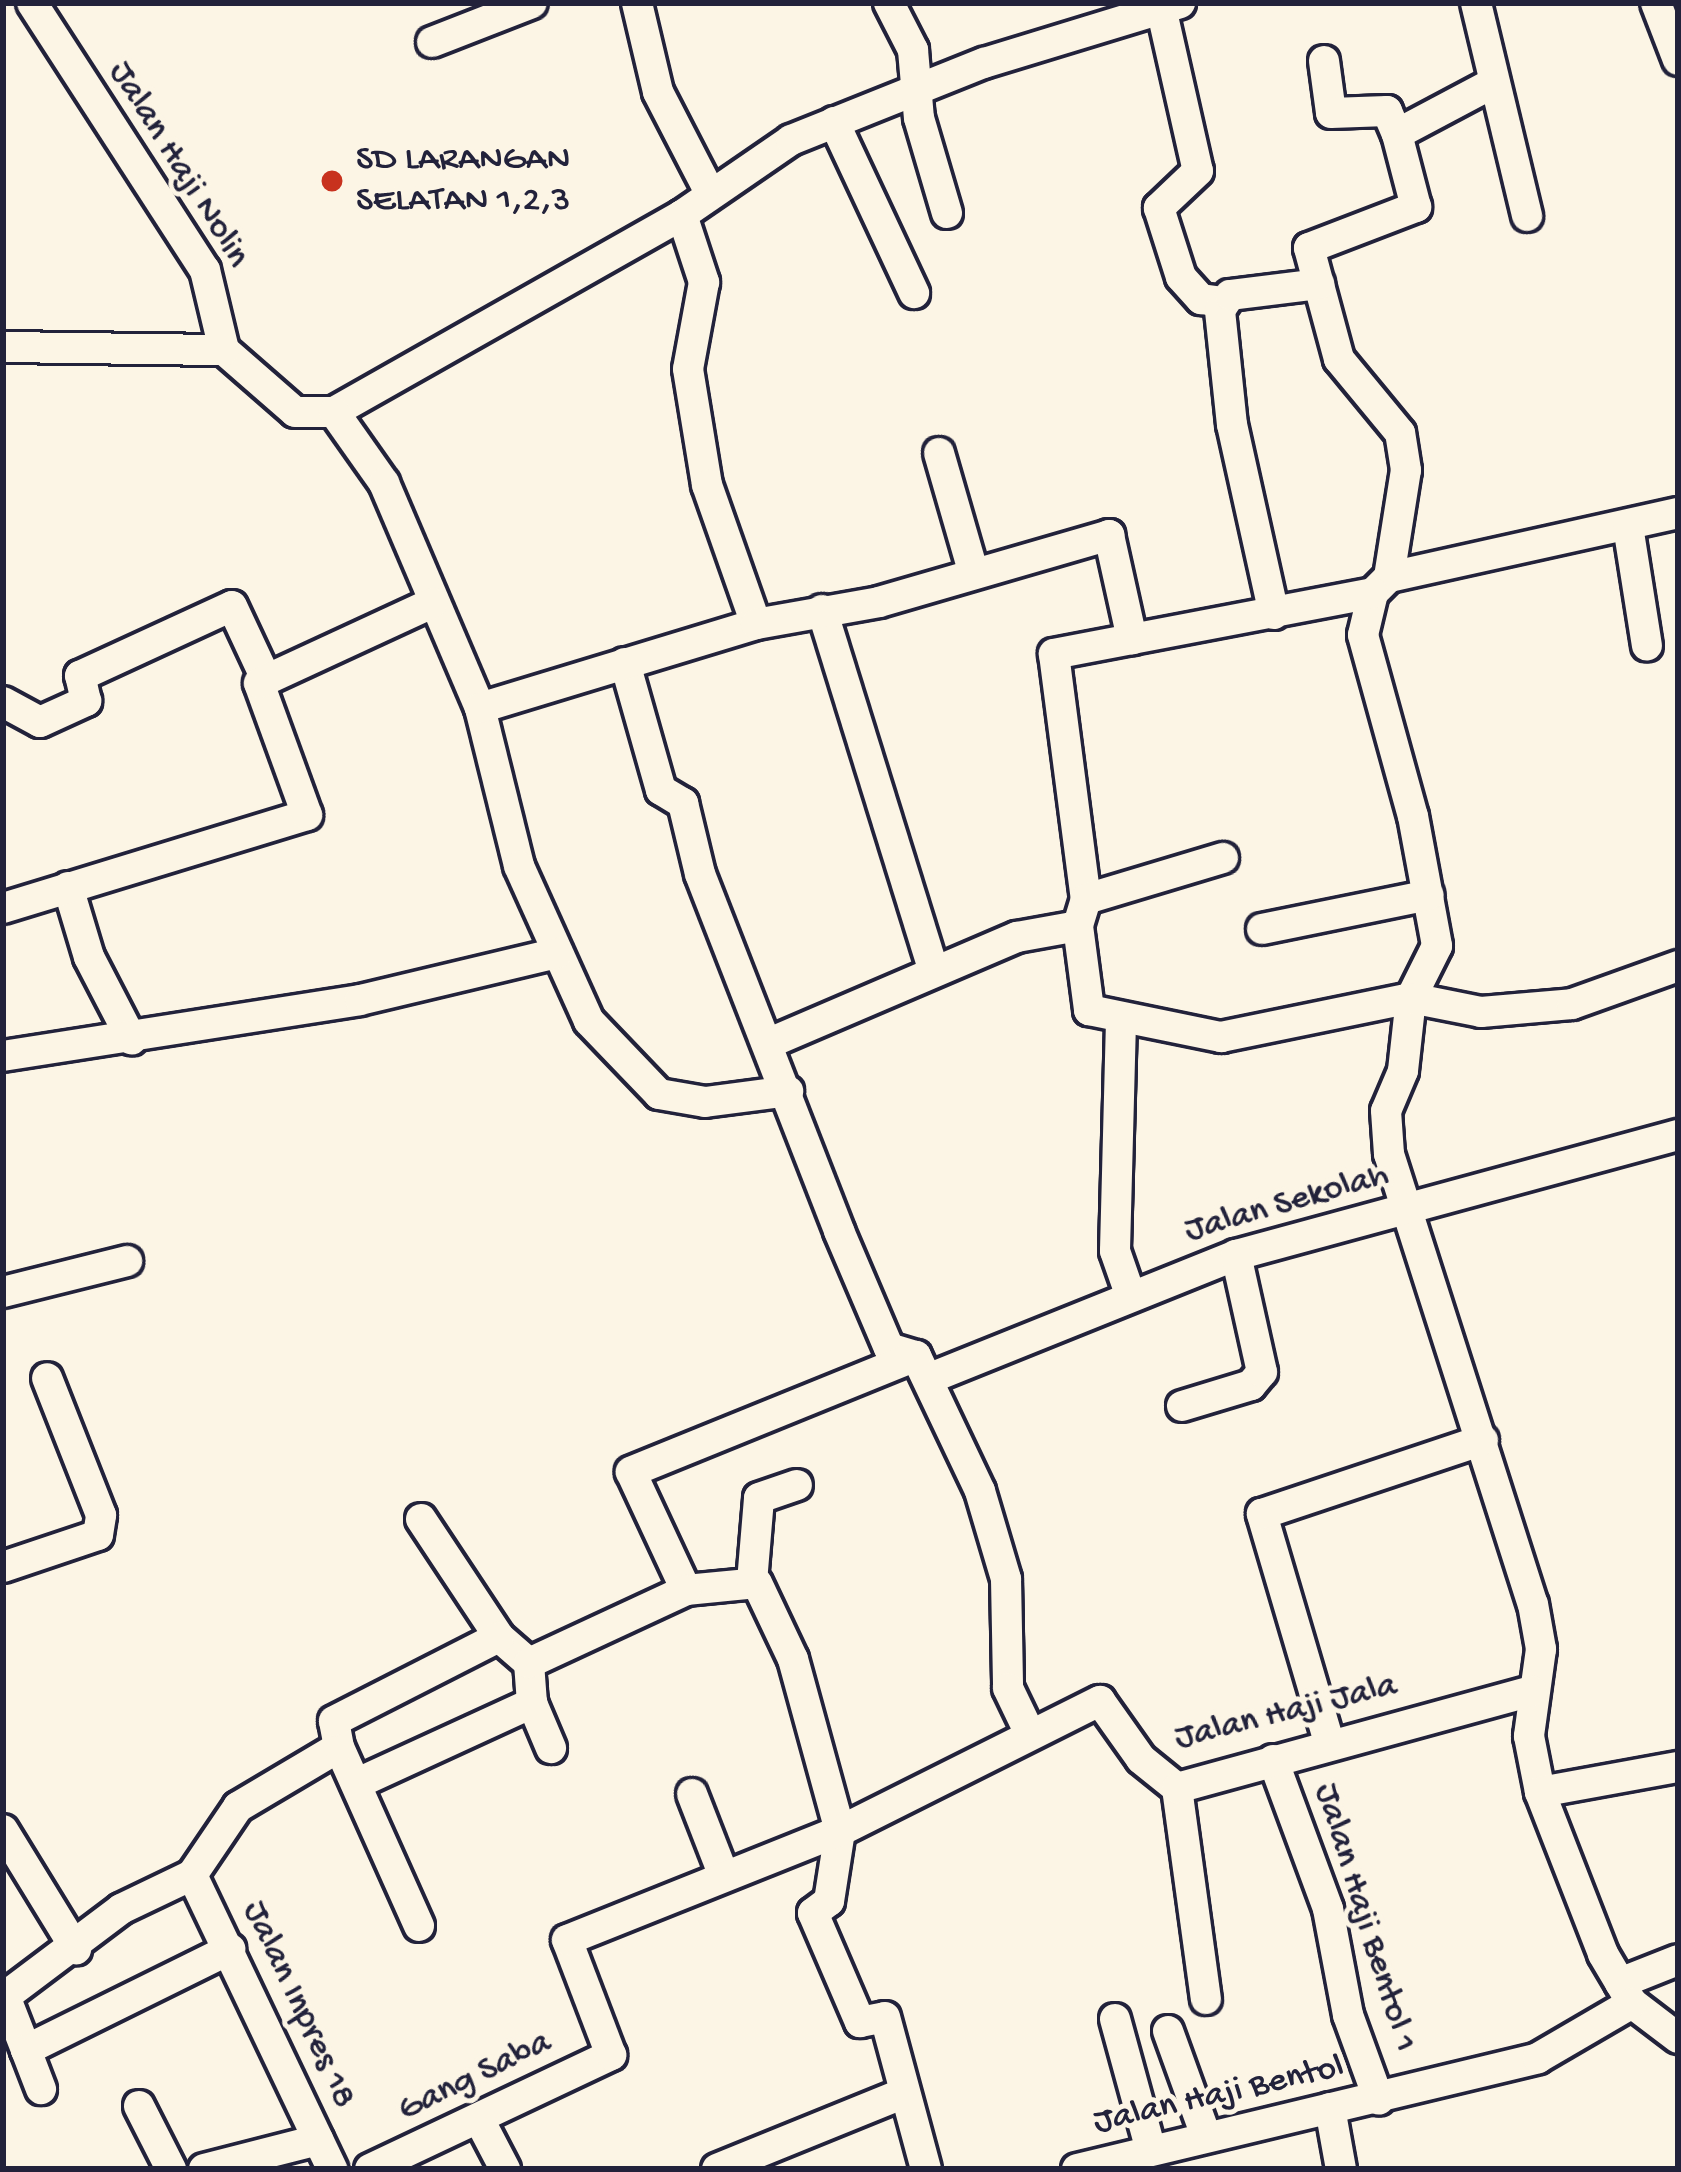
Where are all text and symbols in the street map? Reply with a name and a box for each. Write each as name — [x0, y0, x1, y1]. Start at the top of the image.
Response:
street label: Jalan Haji Nolin — [97, 54, 259, 276]
place label: SD LARANGAN SELATAN 1,2,3 — [356, 138, 570, 223]
marker: SD LARANGAN SELATAN 1,2,3 — [319, 168, 345, 194]
street label: Jalan Sekolah — [1180, 1154, 1394, 1254]
street label: Jalan Haji Jala — [1171, 1665, 1401, 1761]
street label: Jalan Haji Bentol 1 — [1303, 1779, 1425, 2057]
street label: Jalan Inpres 18 — [231, 1895, 365, 2115]
street label: Gang Saba — [392, 2022, 558, 2132]
street label: Jalan Haji Bentol — [1090, 2046, 1348, 2146]

